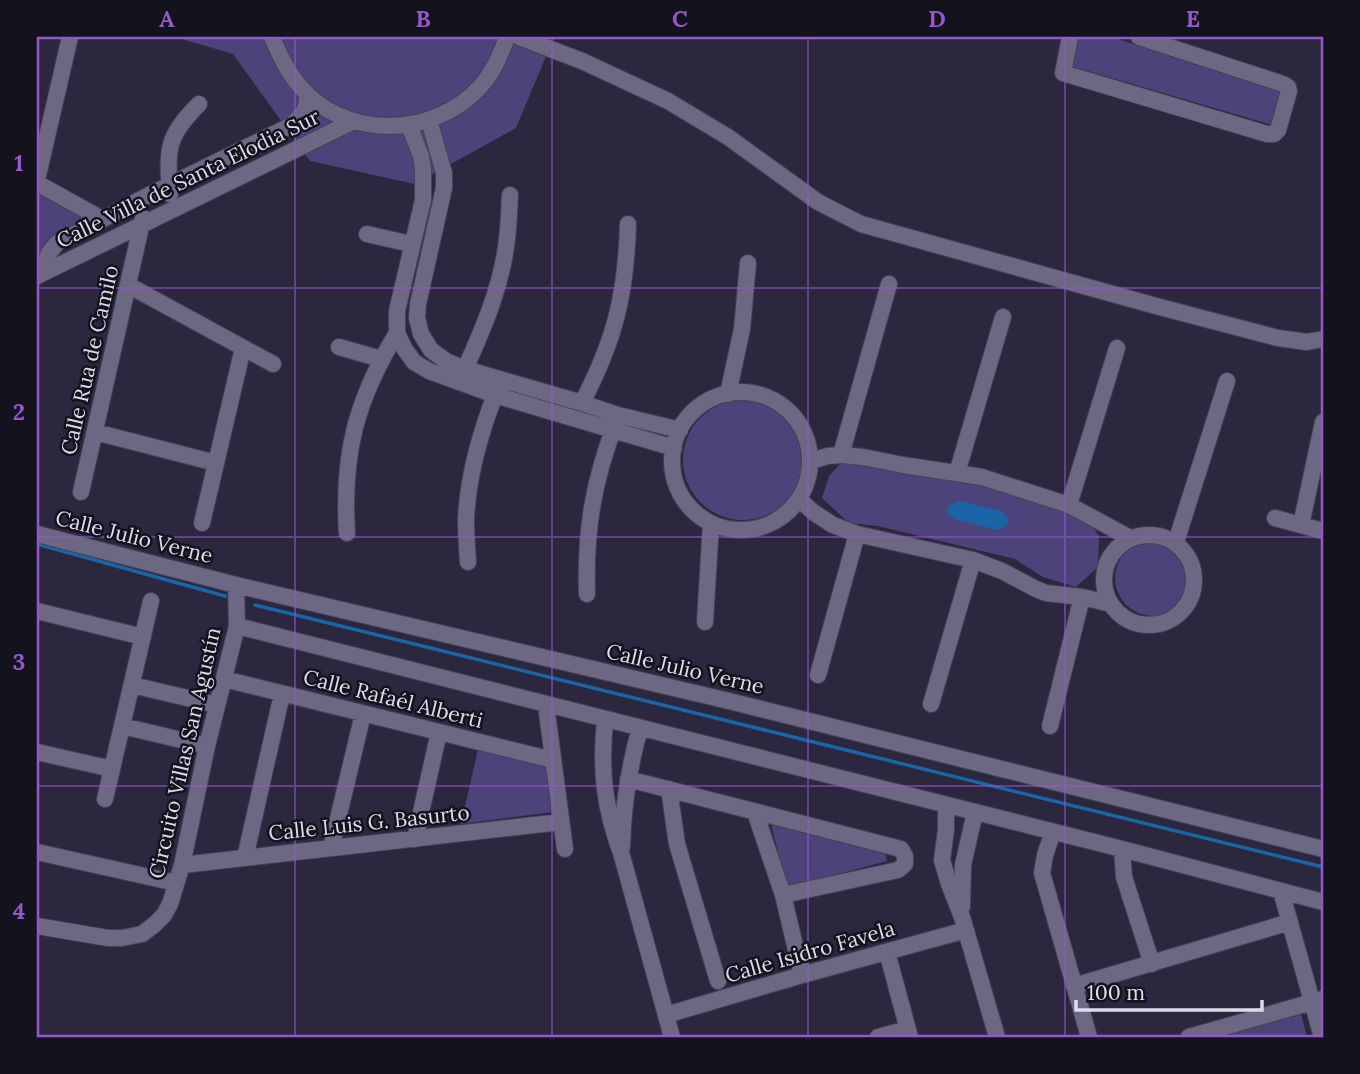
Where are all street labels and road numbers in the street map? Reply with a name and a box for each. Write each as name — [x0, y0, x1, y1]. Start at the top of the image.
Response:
street label: Calle Villa de Santa Elodia Sur — [52, 103, 324, 254]
street label: Calle Rua de Camilo — [55, 263, 124, 457]
street label: Calle Julio Verne — [53, 504, 216, 569]
street label: Circuito Villas San Agustín — [142, 624, 227, 881]
street label: Calle Julio Verne — [604, 637, 767, 700]
street label: Calle Rafaél Alberti — [301, 663, 486, 734]
street label: Calle Luis G. Basurto — [267, 799, 471, 846]
street label: Calle Isidro Favela — [722, 914, 898, 989]

